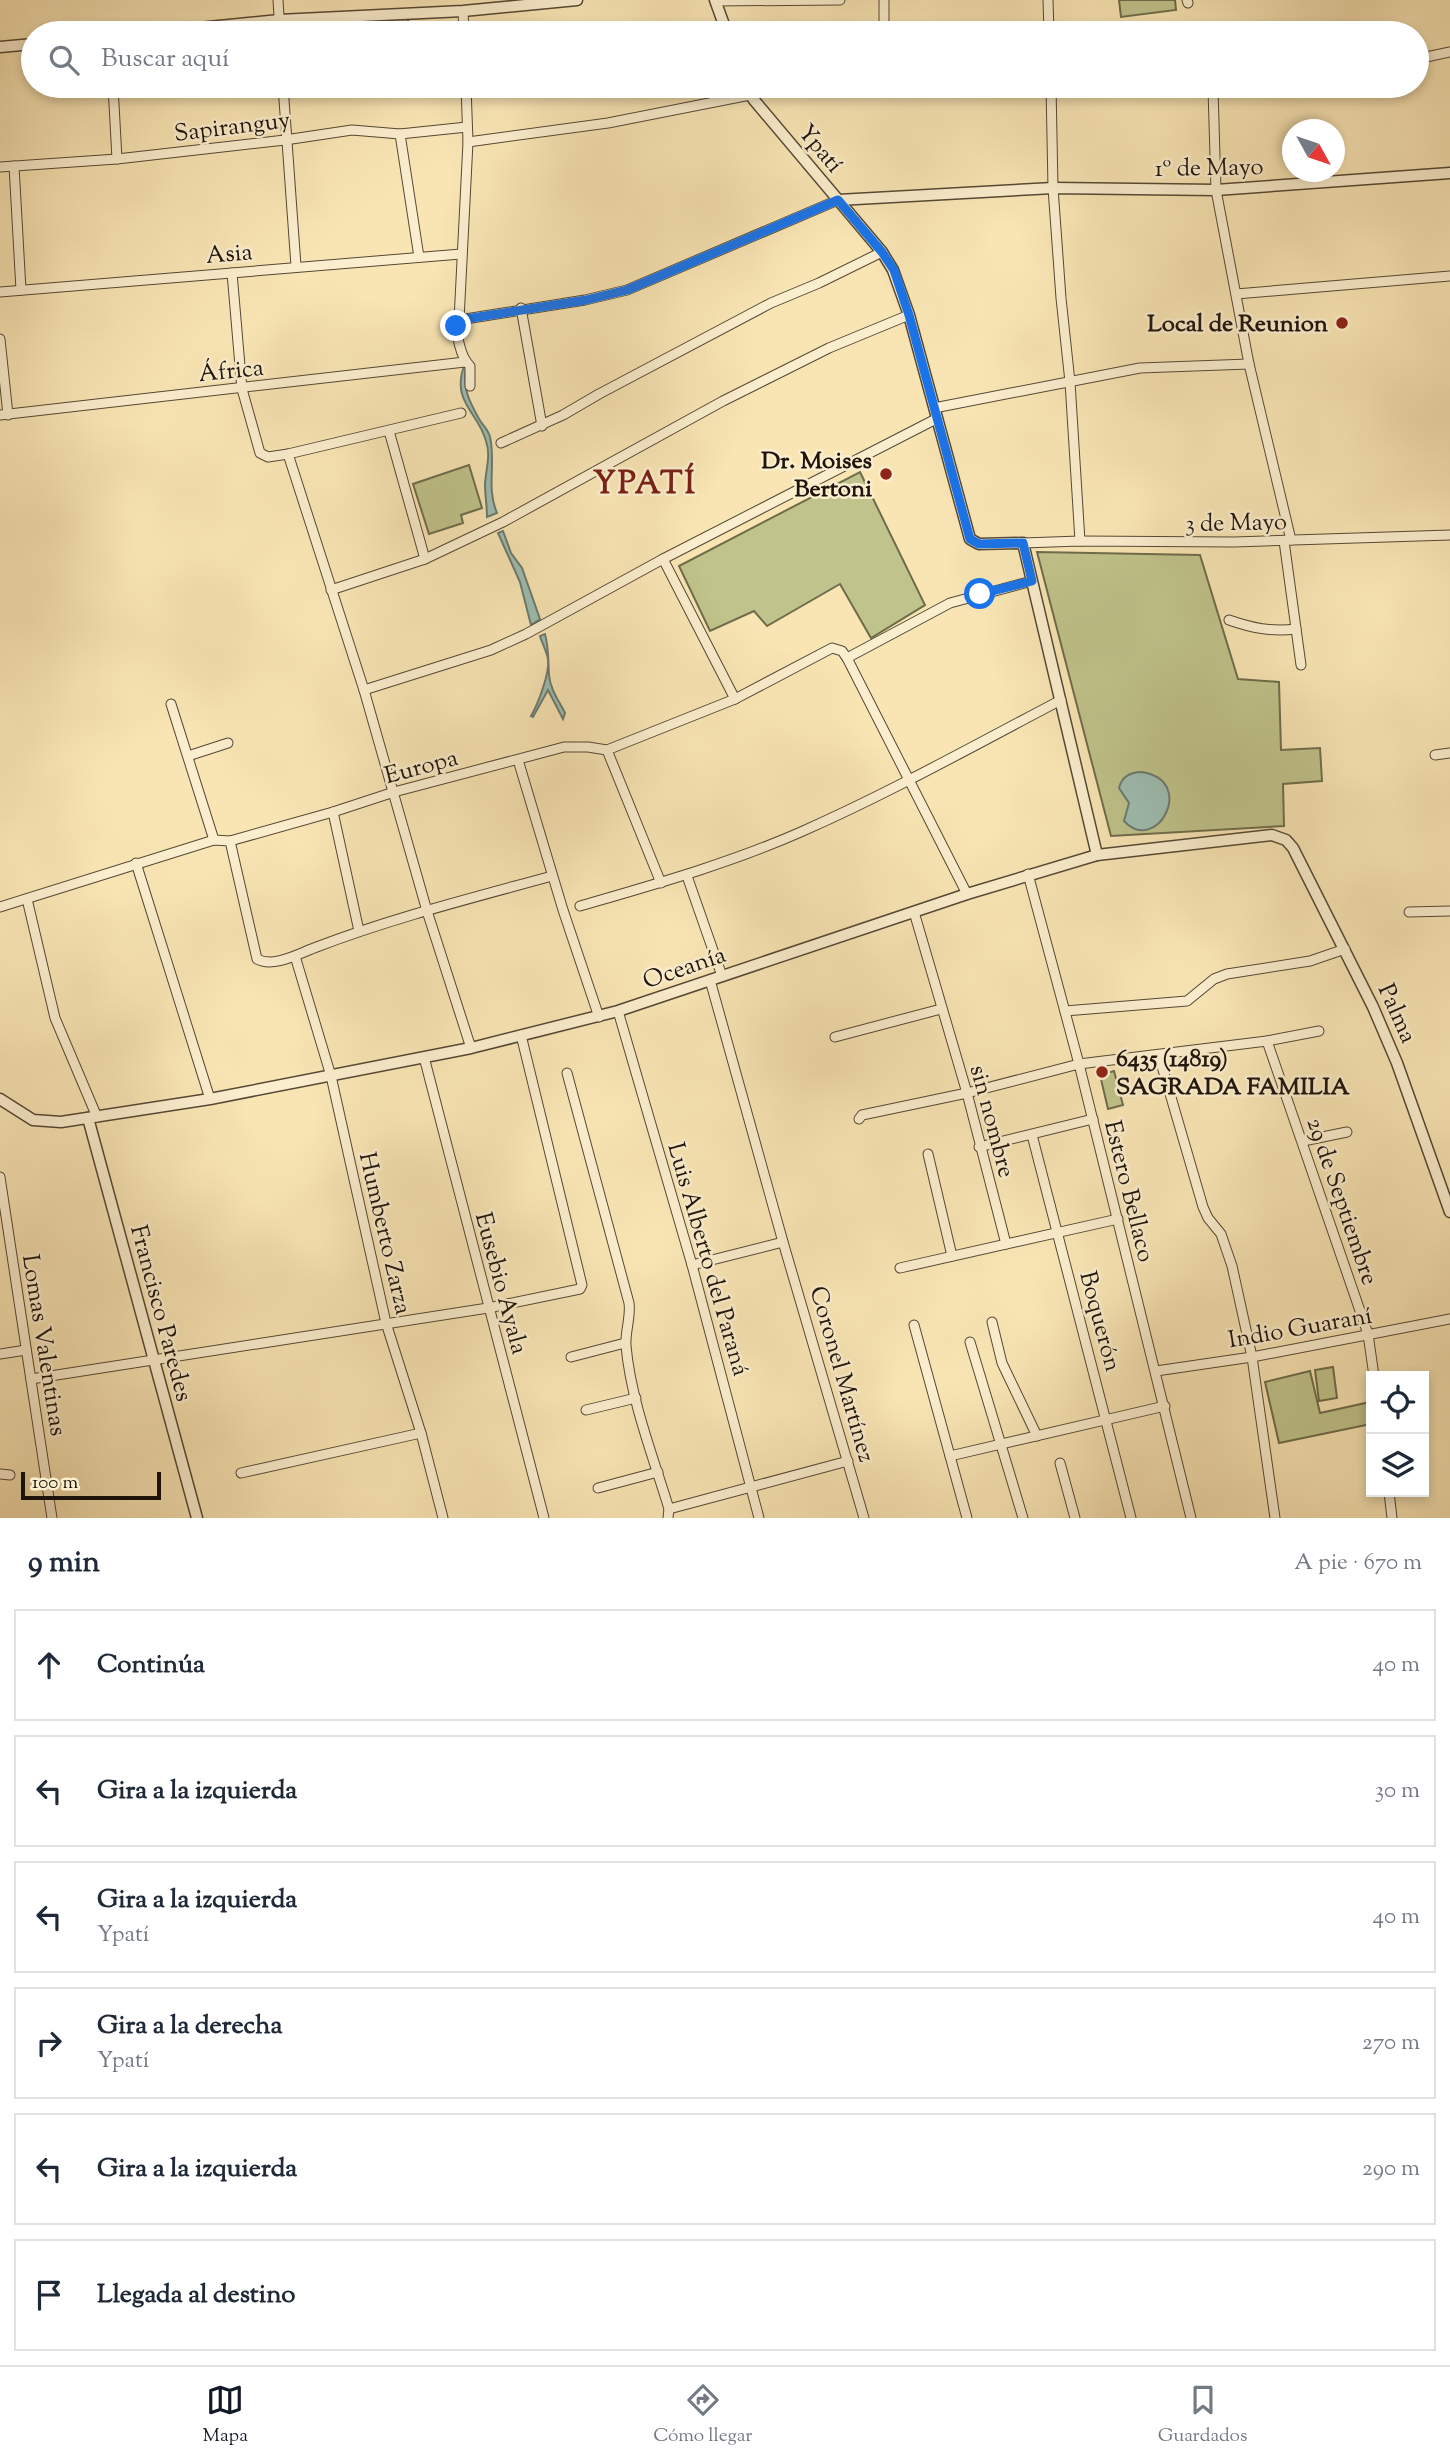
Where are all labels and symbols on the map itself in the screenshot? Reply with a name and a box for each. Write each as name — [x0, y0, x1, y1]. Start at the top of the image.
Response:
street label: Sapiranguy — [172, 104, 292, 152]
street label: Ypatí — [789, 117, 850, 181]
north arrow — [1282, 119, 1345, 182]
street label: 1º de Mayo — [1154, 151, 1264, 187]
street label: Asia — [204, 236, 254, 274]
place label: Local de Reunion — [1147, 308, 1329, 342]
route end — [440, 310, 471, 341]
marker: Local de Reunion — [1334, 315, 1350, 331]
street label: África — [197, 352, 266, 392]
place label: Dr. Moises Bertoni — [761, 445, 872, 507]
district label: YPATÍ — [593, 462, 697, 508]
marker: Dr. Moises Bertoni — [878, 466, 894, 482]
street label: 3 de Mayo — [1185, 506, 1287, 542]
route start — [964, 578, 995, 609]
street label: Europa — [381, 742, 462, 794]
street label: Oceanía — [639, 939, 731, 999]
street label: Palma — [1368, 979, 1424, 1049]
place label: 6435 (14819) SAGRADA FAMILIA — [1116, 1043, 1350, 1105]
street label: sin nombre — [960, 1061, 1022, 1182]
marker: 6435 (14819) SAGRADA FAMILIA — [1094, 1064, 1110, 1080]
street label: 29 de Septiembre — [1297, 1113, 1386, 1290]
street label: Estero Bellaco — [1094, 1117, 1162, 1266]
street label: Luis Alberto del Paraná — [657, 1139, 757, 1380]
street label: Humberto Zarza — [349, 1149, 419, 1318]
street label: Eusebio Ayala — [465, 1209, 535, 1358]
street label: Francisco Paredes — [120, 1222, 200, 1405]
street label: Lomas Valentinas — [12, 1252, 74, 1439]
street label: Boquerón — [1069, 1267, 1129, 1376]
street label: Coronel Martínez — [800, 1283, 882, 1467]
street label: Indio Guaraní — [1226, 1300, 1375, 1358]
scale bar — [21, 1469, 161, 1501]

